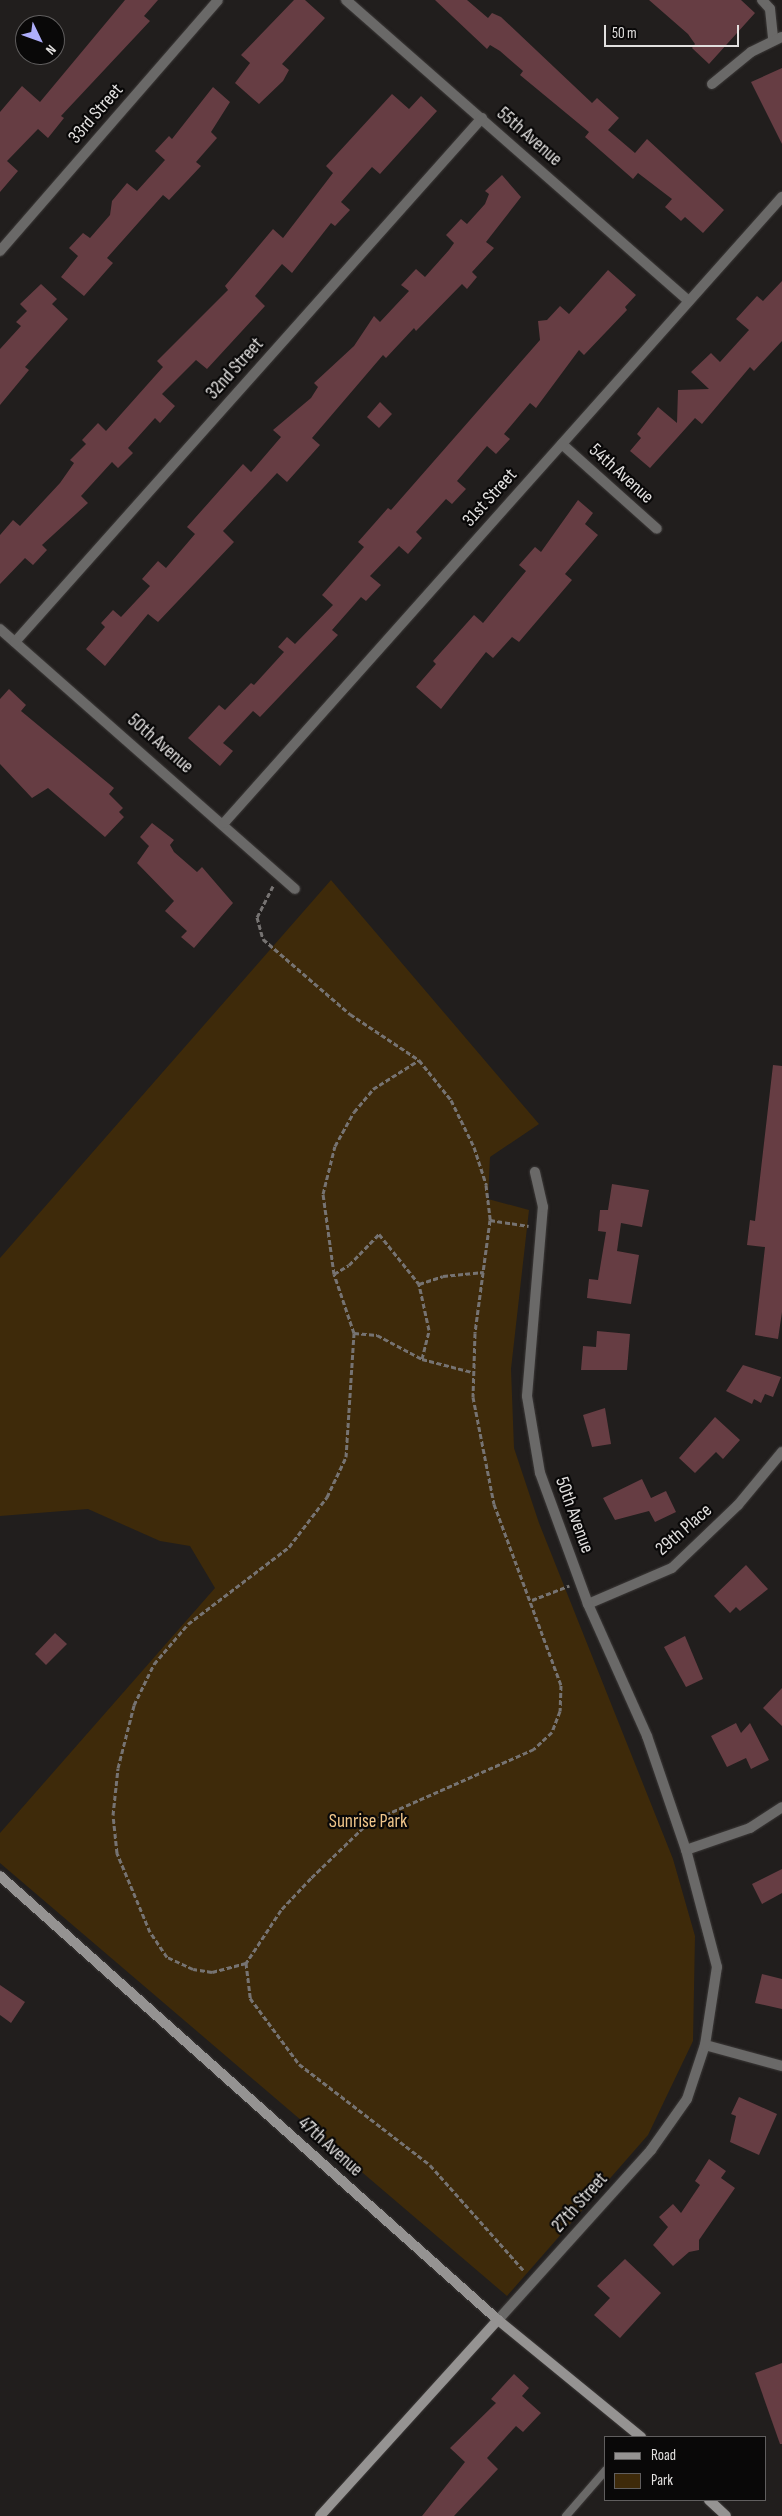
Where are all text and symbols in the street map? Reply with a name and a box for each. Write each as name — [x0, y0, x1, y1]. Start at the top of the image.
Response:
north arrow — [15, 15, 65, 65]
scale bar — [607, 15, 742, 47]
text: 50 m — [612, 24, 637, 43]
text: N — [42, 41, 60, 58]
street label: 33rd Street — [64, 79, 128, 149]
street label: 55th Avenue — [492, 103, 566, 171]
street label: 32nd Street — [201, 334, 269, 404]
street label: 54th Avenue — [584, 439, 658, 509]
street label: 31st Street — [458, 464, 522, 532]
street label: 50th Avenue — [123, 709, 197, 779]
street label: 50th Avenue — [550, 1474, 598, 1556]
street label: 29th Place — [651, 1499, 717, 1561]
park label: Sunrise Park — [329, 1811, 407, 1833]
street label: 47th Avenue — [293, 2112, 367, 2182]
street label: 27th Street — [547, 2168, 613, 2238]
legend — [604, 2436, 767, 2501]
text: Road — [651, 2446, 676, 2465]
text: Park — [651, 2471, 673, 2490]

